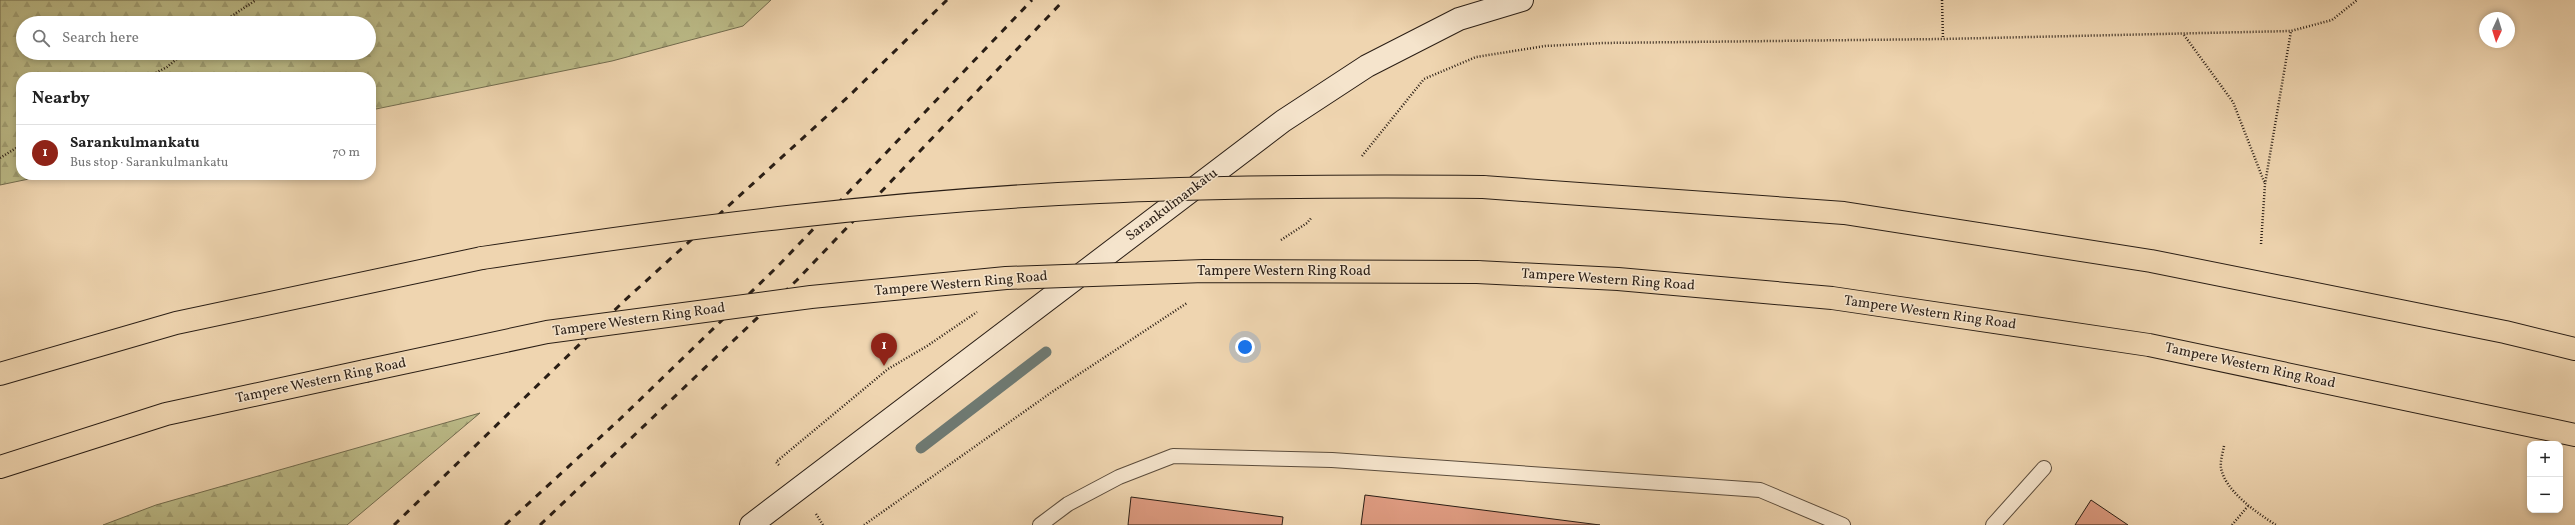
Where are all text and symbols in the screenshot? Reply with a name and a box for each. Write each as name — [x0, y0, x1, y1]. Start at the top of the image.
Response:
north arrow — [2479, 12, 2515, 48]
search box — [16, 16, 376, 60]
icon: search — [30, 27, 52, 49]
text: Search here — [62, 28, 139, 49]
text: Nearby — [32, 87, 90, 110]
text: Sarankulmankatu — [70, 133, 200, 154]
text: 1 — [42, 144, 48, 162]
text: 70 m — [332, 144, 360, 162]
text: Bus stop · Sarankulmankatu — [70, 154, 228, 172]
street label: Sarankulmankatu — [1122, 164, 1222, 246]
street label: Tampere Western Ring Road — [1197, 262, 1371, 281]
street label: Tampere Western Ring Road — [1521, 264, 1696, 296]
street label: Tampere Western Ring Road — [874, 267, 1049, 301]
street label: Tampere Western Ring Road — [1843, 291, 2018, 335]
street label: Tampere Western Ring Road — [552, 298, 727, 342]
pin: 1 — [871, 333, 897, 366]
your location — [1235, 337, 1255, 357]
street label: Tampere Western Ring Road — [2163, 339, 2337, 393]
street label: Tampere Western Ring Road — [234, 354, 408, 408]
map controls — [2527, 441, 2563, 513]
button: + — [2527, 441, 2563, 477]
button: − — [2527, 477, 2563, 513]

